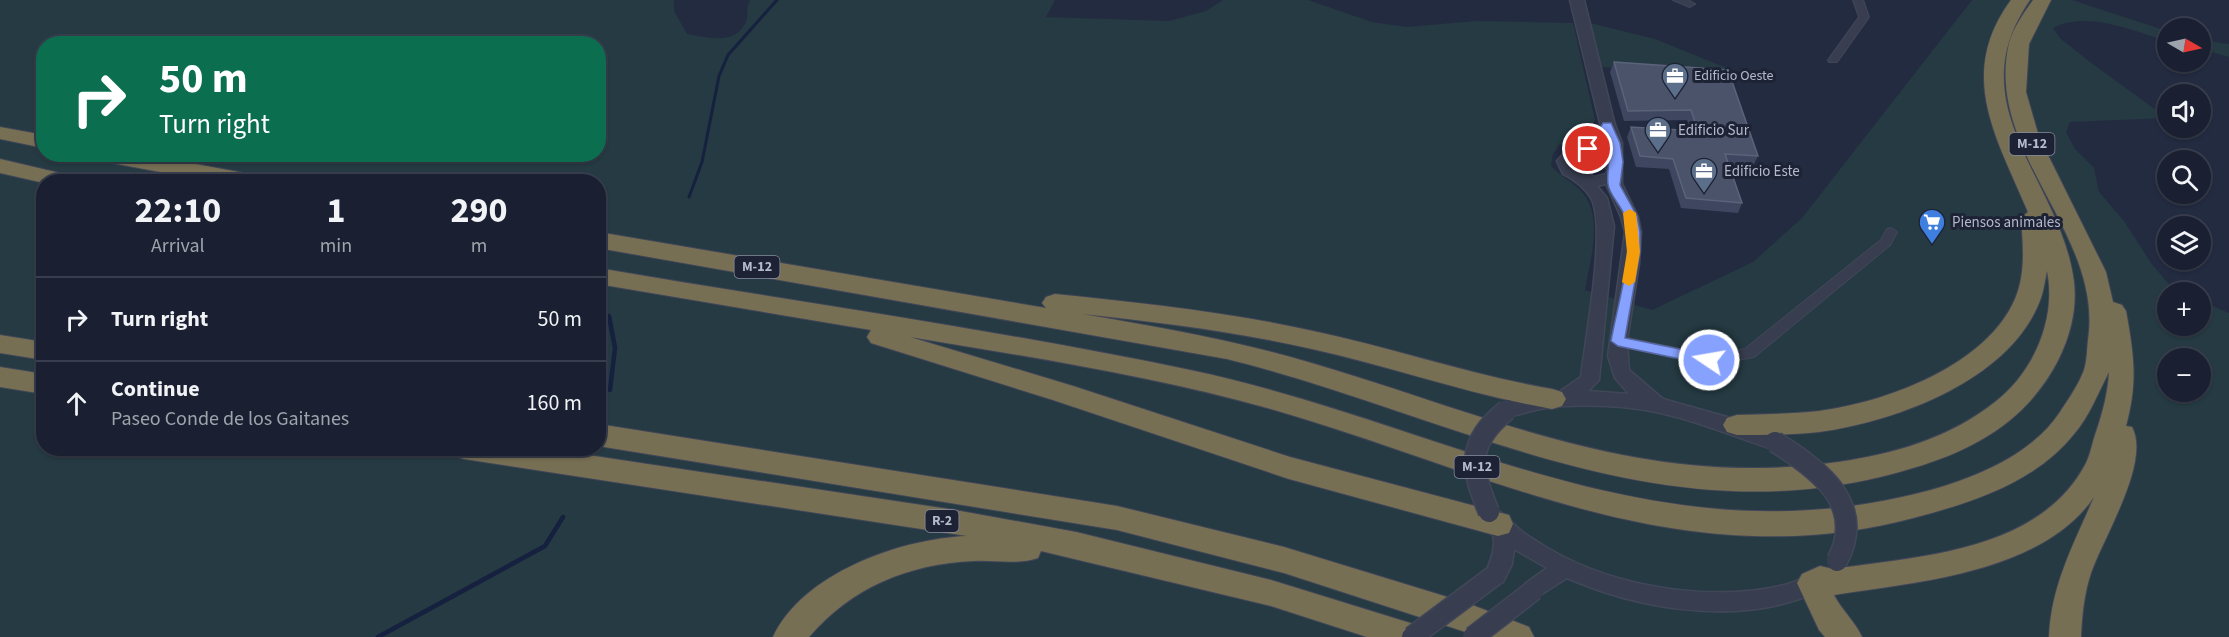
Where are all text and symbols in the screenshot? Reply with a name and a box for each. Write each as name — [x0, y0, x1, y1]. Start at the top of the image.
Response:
north arrow — [2157, 18, 2211, 72]
map controls — [2157, 18, 2211, 402]
text: 50 m — [159, 49, 248, 109]
icon: right — [60, 60, 138, 138]
office icon: Edificio Oeste — [1660, 61, 1690, 99]
place label: Edificio Oeste — [1694, 66, 1774, 86]
button: sound — [2157, 84, 2211, 138]
text: Turn right — [159, 105, 270, 144]
office icon: Edificio Sur — [1643, 115, 1673, 153]
place label: Edificio Sur — [1678, 120, 1750, 141]
pin — [1562, 123, 1613, 174]
icon: arrive — [1571, 132, 1604, 165]
road number: M-12 — [2010, 133, 2054, 155]
button: search — [2157, 150, 2211, 204]
office icon: Edificio Este — [1689, 156, 1719, 194]
place label: Edificio Este — [1724, 161, 1800, 182]
text: 22:10 — [134, 185, 221, 236]
text: 1 — [326, 185, 345, 236]
text: 290 — [451, 185, 508, 236]
supermarket icon: Piensos animales — [1917, 207, 1947, 245]
place label: Piensos animales — [1952, 212, 2061, 233]
button: layers — [2157, 216, 2211, 270]
text: Arrival — [151, 232, 205, 260]
text: min — [320, 232, 352, 260]
text: m — [471, 232, 487, 260]
road number: M-12 — [734, 256, 780, 278]
button: + — [2157, 282, 2211, 336]
icon: right — [60, 303, 93, 336]
text: Turn right — [111, 303, 208, 335]
text: 50 m — [537, 303, 582, 335]
position arrow — [1677, 328, 1741, 392]
button: − — [2157, 348, 2211, 402]
text: Continue — [111, 373, 200, 405]
icon: ahead — [60, 387, 93, 420]
text: 160 m — [527, 387, 582, 419]
text: Paseo Conde de los Gaitanes — [111, 405, 349, 433]
road number: M-12 — [1454, 456, 1500, 478]
road number: R-2 — [926, 510, 958, 532]

